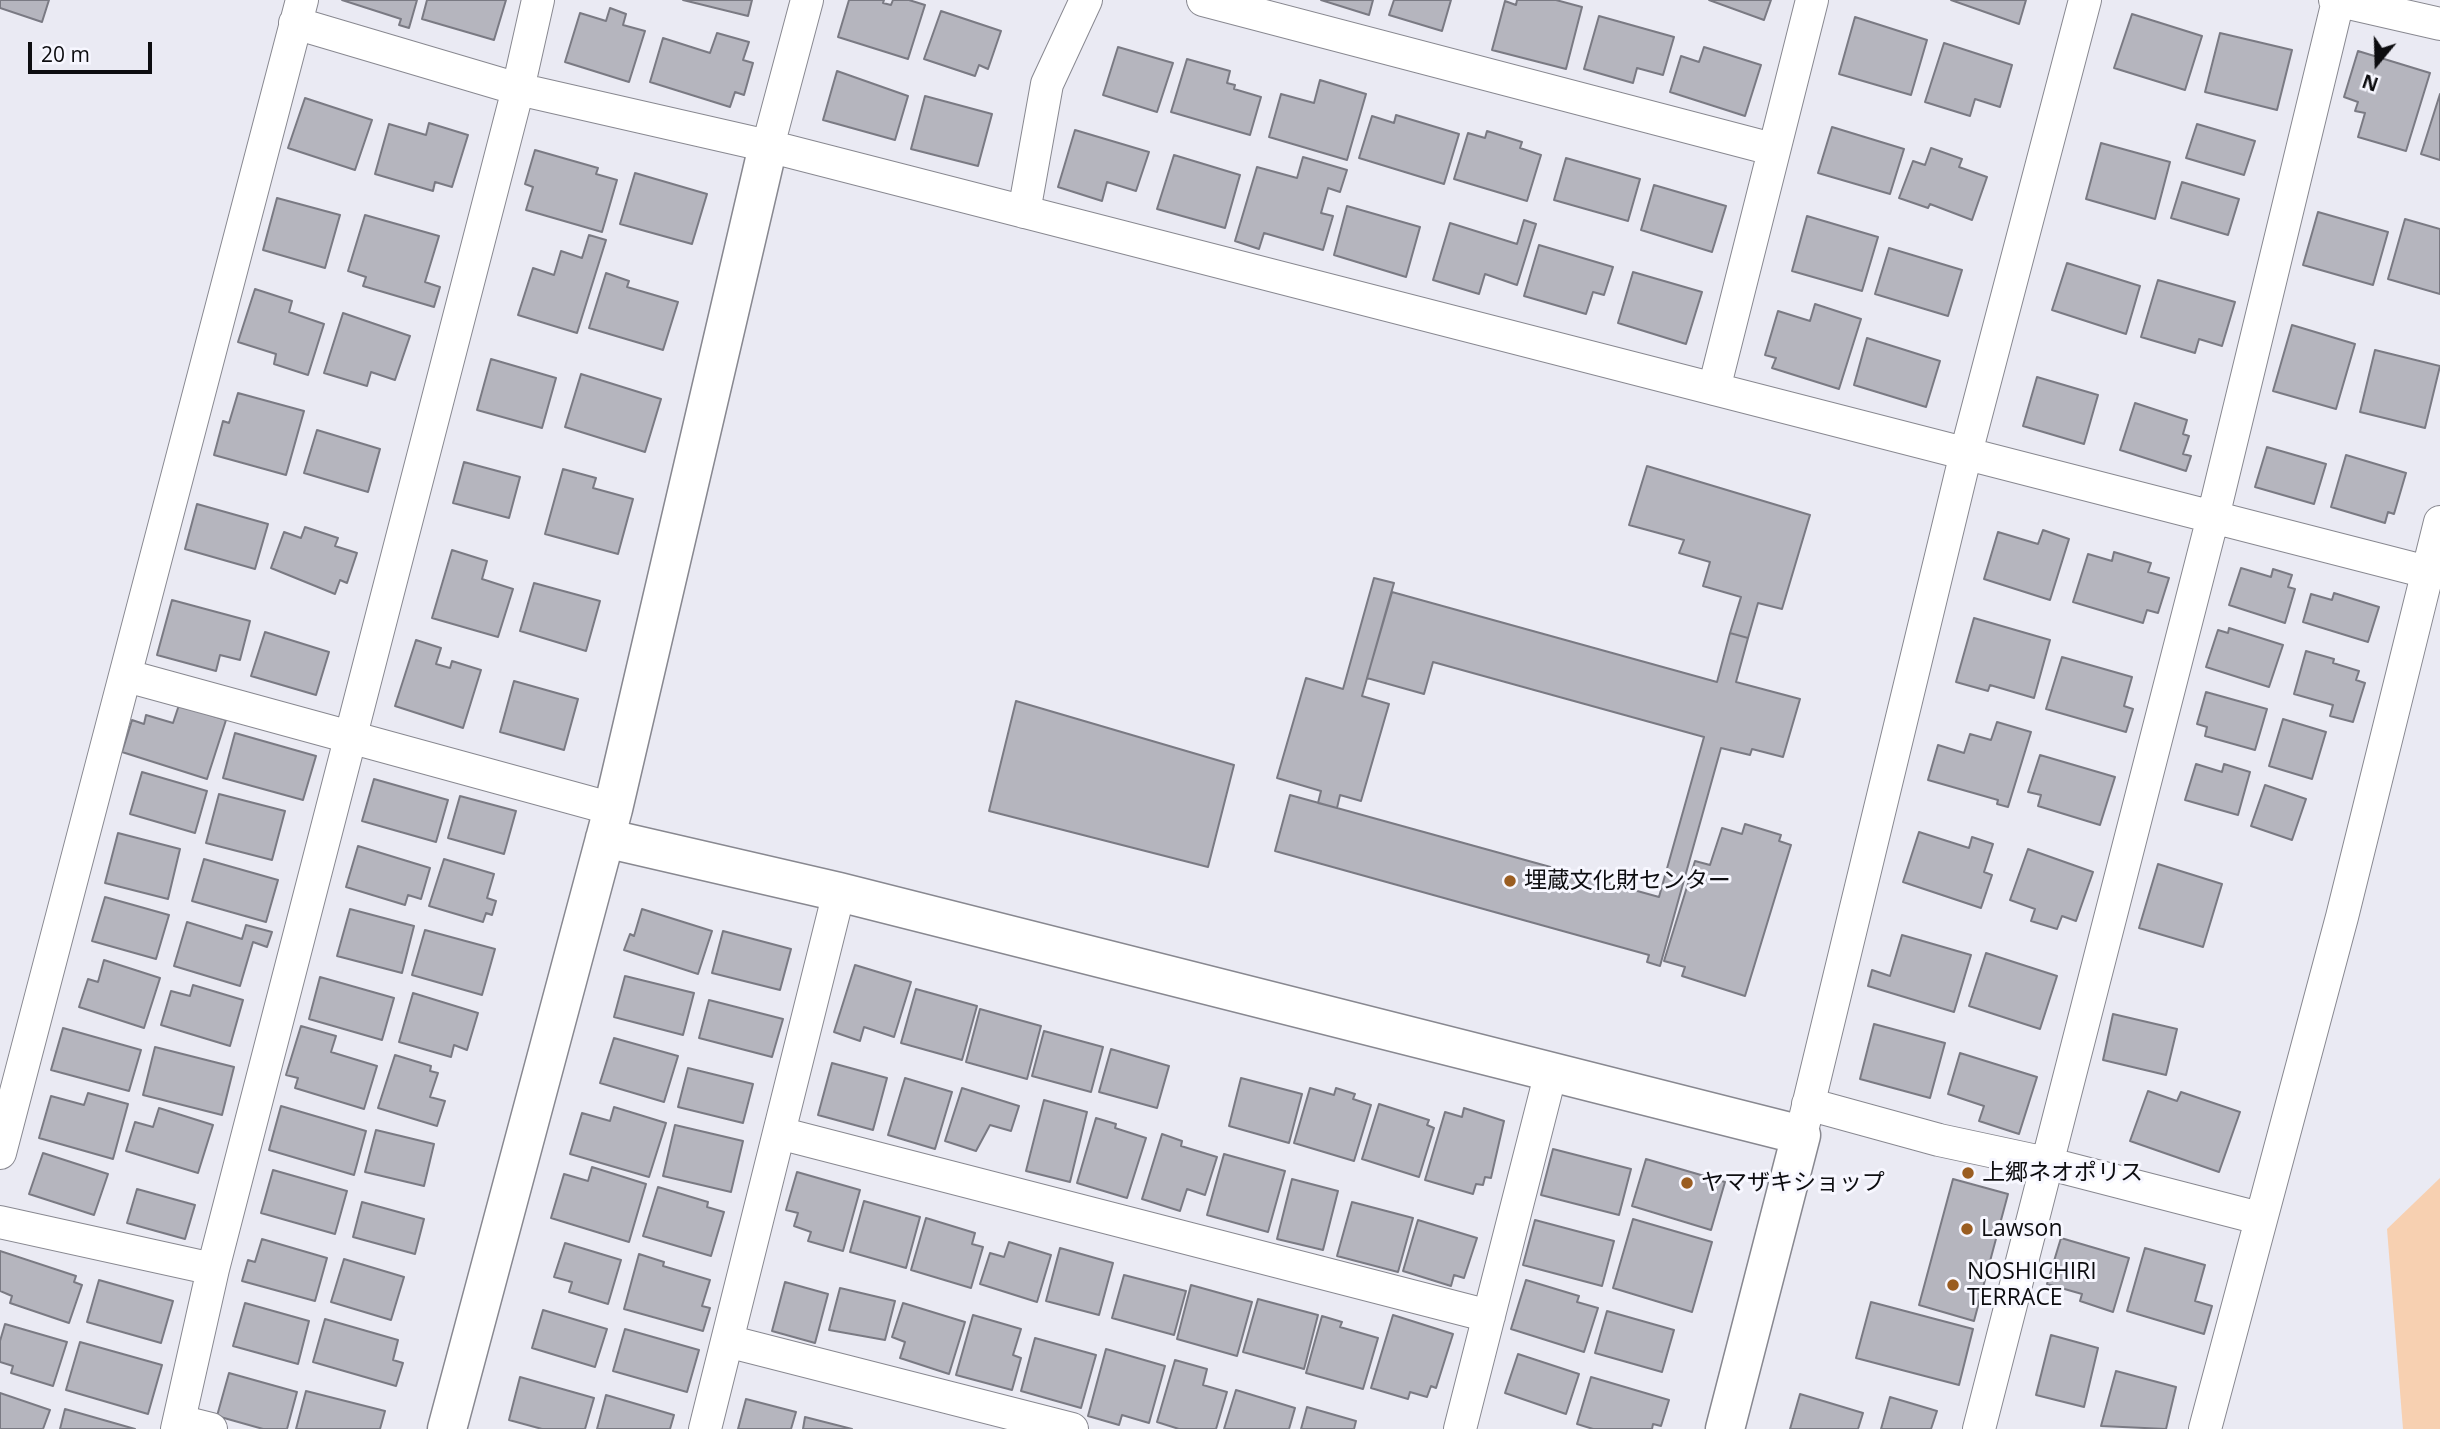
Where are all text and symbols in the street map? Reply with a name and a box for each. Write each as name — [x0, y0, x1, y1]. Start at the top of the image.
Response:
scale bar — [32, 28, 156, 72]
north arrow — [2342, 28, 2412, 98]
text: 20 m — [41, 40, 90, 68]
text: N — [2359, 68, 2382, 98]
place label: 埋蔵文化財センター — [1524, 867, 1731, 895]
marker: 埋蔵文化財センター — [1502, 873, 1518, 889]
place label: 上郷ネオポリス — [1982, 1159, 2143, 1187]
marker: 上郷ネオポリス — [1960, 1165, 1976, 1181]
place label: ヤマザキショップ — [1701, 1169, 1885, 1197]
marker: ヤマザキショップ — [1679, 1175, 1695, 1191]
place label: Lawson — [1981, 1215, 2063, 1243]
marker: Lawson — [1959, 1221, 1975, 1237]
place label: NOSHICHIRI TERRACE — [1967, 1258, 2097, 1312]
marker: NOSHICHIRI TERRACE — [1945, 1277, 1961, 1293]

